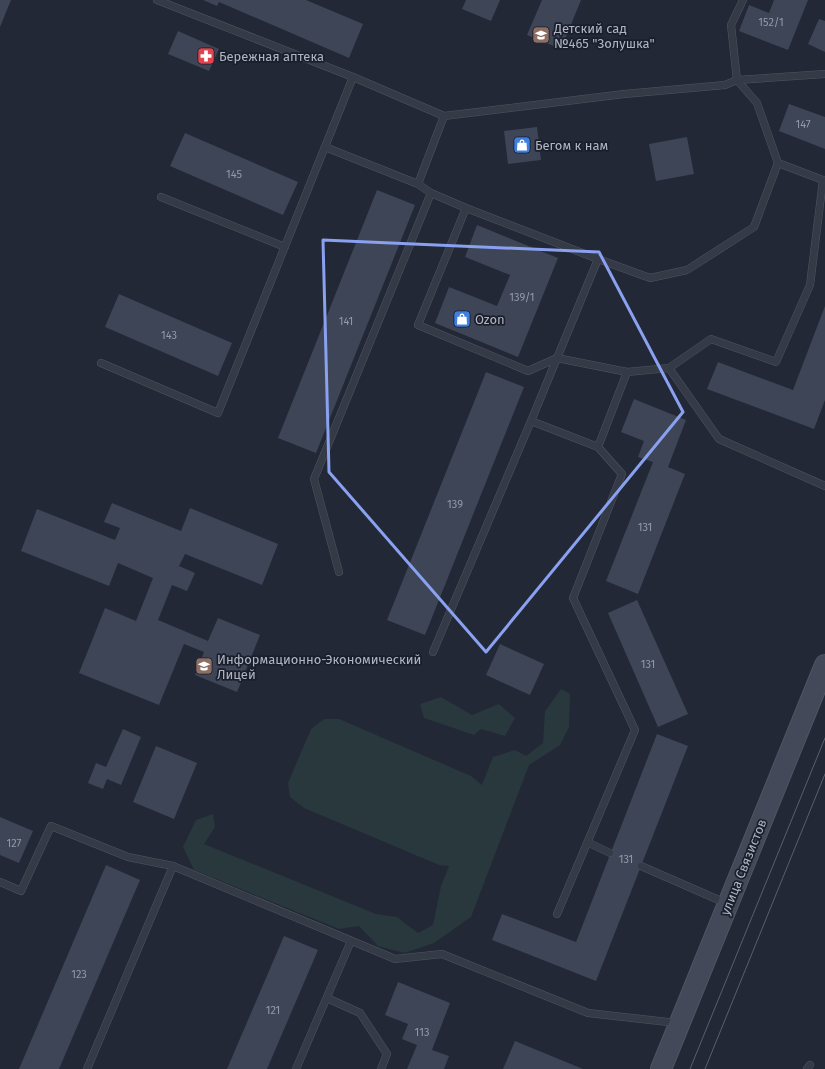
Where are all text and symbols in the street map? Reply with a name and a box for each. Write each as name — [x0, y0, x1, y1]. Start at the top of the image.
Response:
house number: 152/1 — [758, 16, 784, 29]
place label: Детский сад №465 "Золушка" — [553, 21, 655, 51]
school or university icon: Детский сад №465 "Золушка" — [531, 25, 551, 45]
pharmacy icon: Бережная аптека — [196, 46, 216, 66]
place label: Бережная аптека — [219, 49, 324, 64]
house number: 147 — [795, 118, 811, 131]
shop icon: Бегом к нам — [512, 135, 532, 155]
place label: Бегом к нам — [535, 138, 608, 153]
house number: 145 — [226, 168, 242, 181]
house number: 139/1 — [509, 291, 535, 304]
shop icon: Ozon — [452, 309, 472, 329]
place label: Ozon — [475, 312, 505, 327]
house number: 141 — [339, 315, 353, 328]
house number: 143 — [161, 329, 177, 342]
house number: 139 — [447, 498, 463, 511]
house number: 131 — [638, 521, 652, 534]
place label: Информационно-Экономический Лицей — [217, 652, 421, 682]
school or university icon: Информационно-Экономический Лицей — [194, 656, 214, 676]
house number: 131 — [641, 658, 655, 671]
street label: улица Связистов — [717, 817, 770, 917]
house number: 127 — [7, 837, 22, 850]
house number: 131 — [619, 853, 633, 866]
house number: 123 — [71, 968, 87, 981]
house number: 121 — [266, 1004, 280, 1017]
house number: 113 — [415, 1026, 429, 1039]

